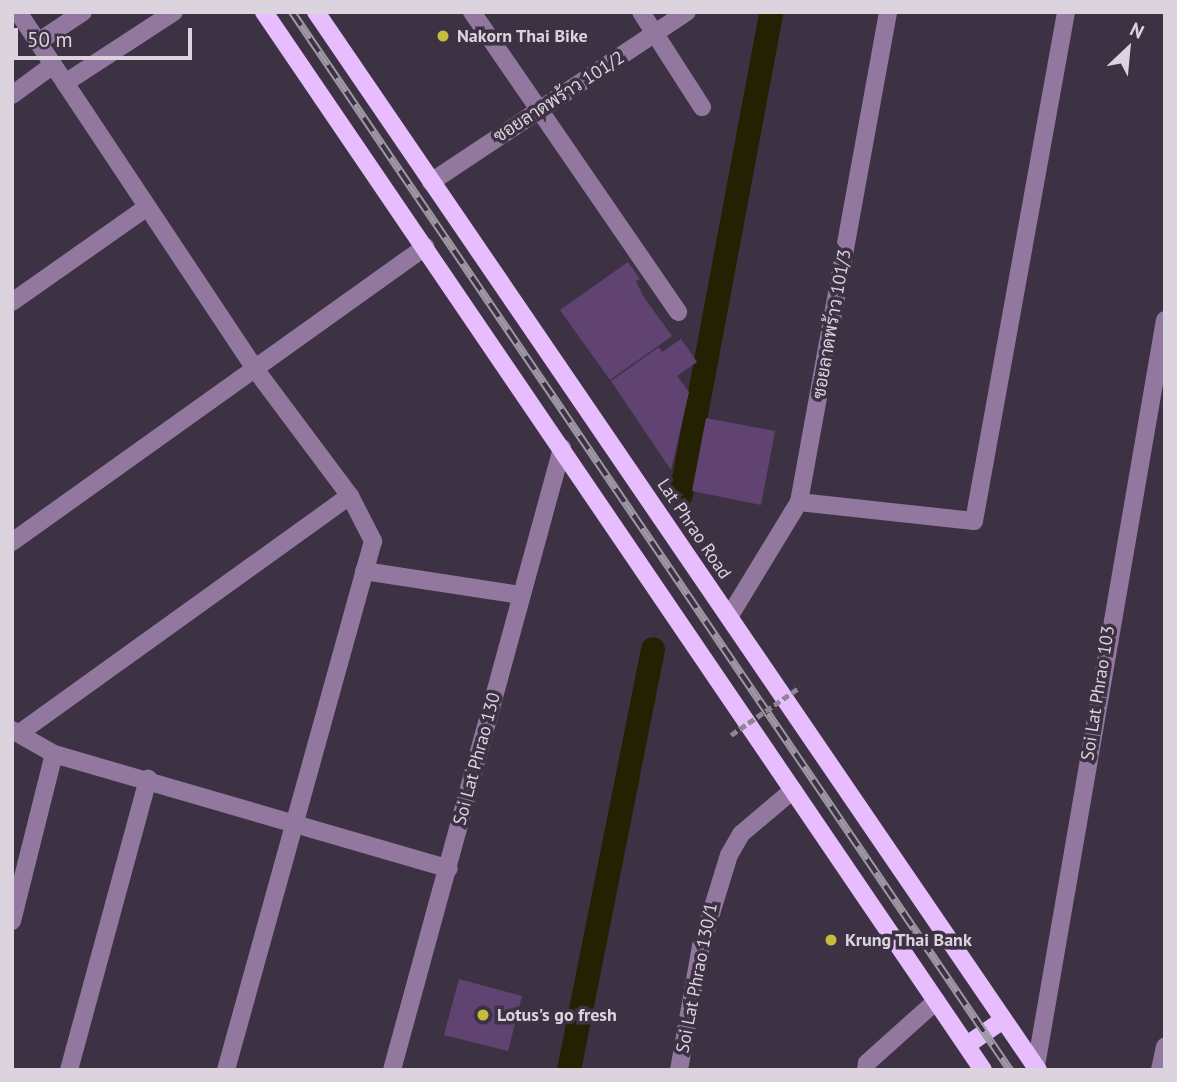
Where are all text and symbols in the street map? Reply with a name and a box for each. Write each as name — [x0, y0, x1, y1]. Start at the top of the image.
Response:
scale bar — [18, 14, 196, 58]
north arrow — [1093, 14, 1163, 84]
text: N — [1126, 17, 1148, 44]
place label: Nakorn Thai Bike — [457, 25, 588, 47]
text: 50 m — [27, 26, 73, 53]
marker: Nakorn Thai Bike — [435, 28, 451, 44]
street label: ซอยลาดพร้าว 101/2 — [489, 47, 629, 147]
street label: ซอยลาดพร้าว 101/3 — [808, 247, 856, 401]
street label: Lat Phrao Road — [653, 475, 735, 583]
street label: Soi Lat Phrao 103 — [1077, 624, 1119, 762]
street label: Soi Lat Phrao 130 — [449, 690, 505, 828]
street label: Soi Lat Phrao 130/1 — [672, 901, 722, 1055]
place label: Krung Thai Bank — [845, 929, 972, 951]
marker: Krung Thai Bank — [823, 932, 839, 948]
place label: Lotus's go fresh — [497, 1004, 617, 1026]
marker: Lotus's go fresh — [475, 1007, 491, 1023]

